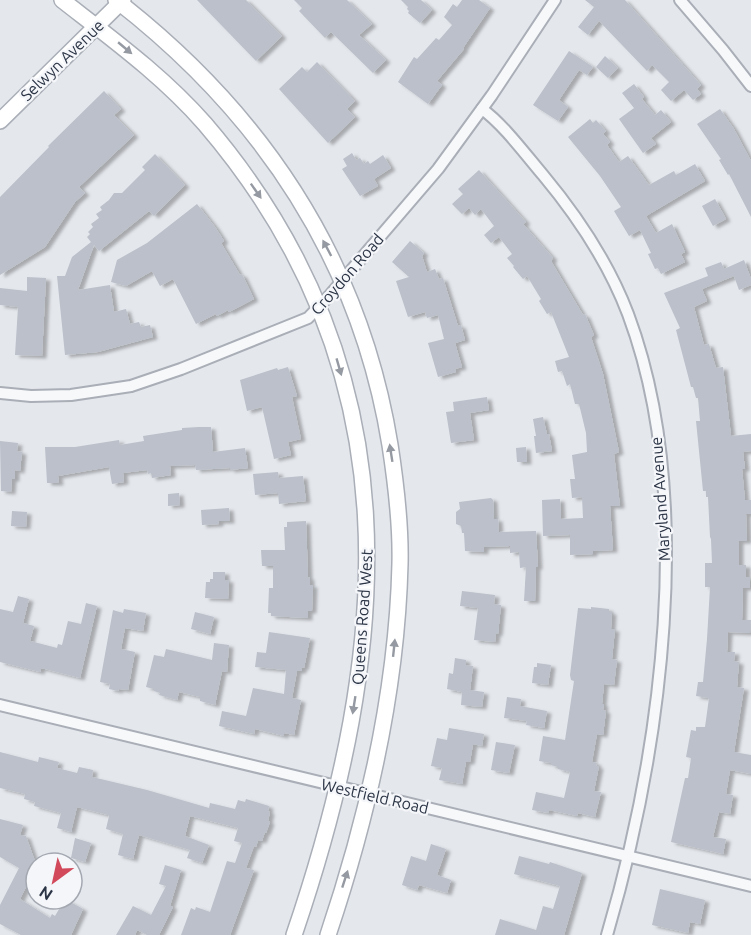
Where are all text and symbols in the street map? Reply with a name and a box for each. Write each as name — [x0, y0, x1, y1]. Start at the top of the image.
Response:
street label: Selwyn Avenue — [17, 16, 107, 104]
one-way arrow — [117, 41, 132, 54]
one-way arrow — [251, 183, 262, 200]
street label: Croydon Road — [307, 230, 387, 318]
one-way arrow — [322, 239, 332, 256]
one-way arrow — [335, 358, 344, 376]
street label: Maryland Avenue — [647, 436, 673, 562]
one-way arrow — [386, 444, 395, 463]
street label: Queens Road West — [348, 548, 376, 686]
one-way arrow — [389, 638, 398, 657]
one-way arrow — [349, 696, 358, 715]
street label: Westfield Road — [320, 775, 430, 817]
north arrow — [24, 851, 84, 911]
one-way arrow — [341, 870, 350, 888]
text: N — [36, 883, 56, 904]

